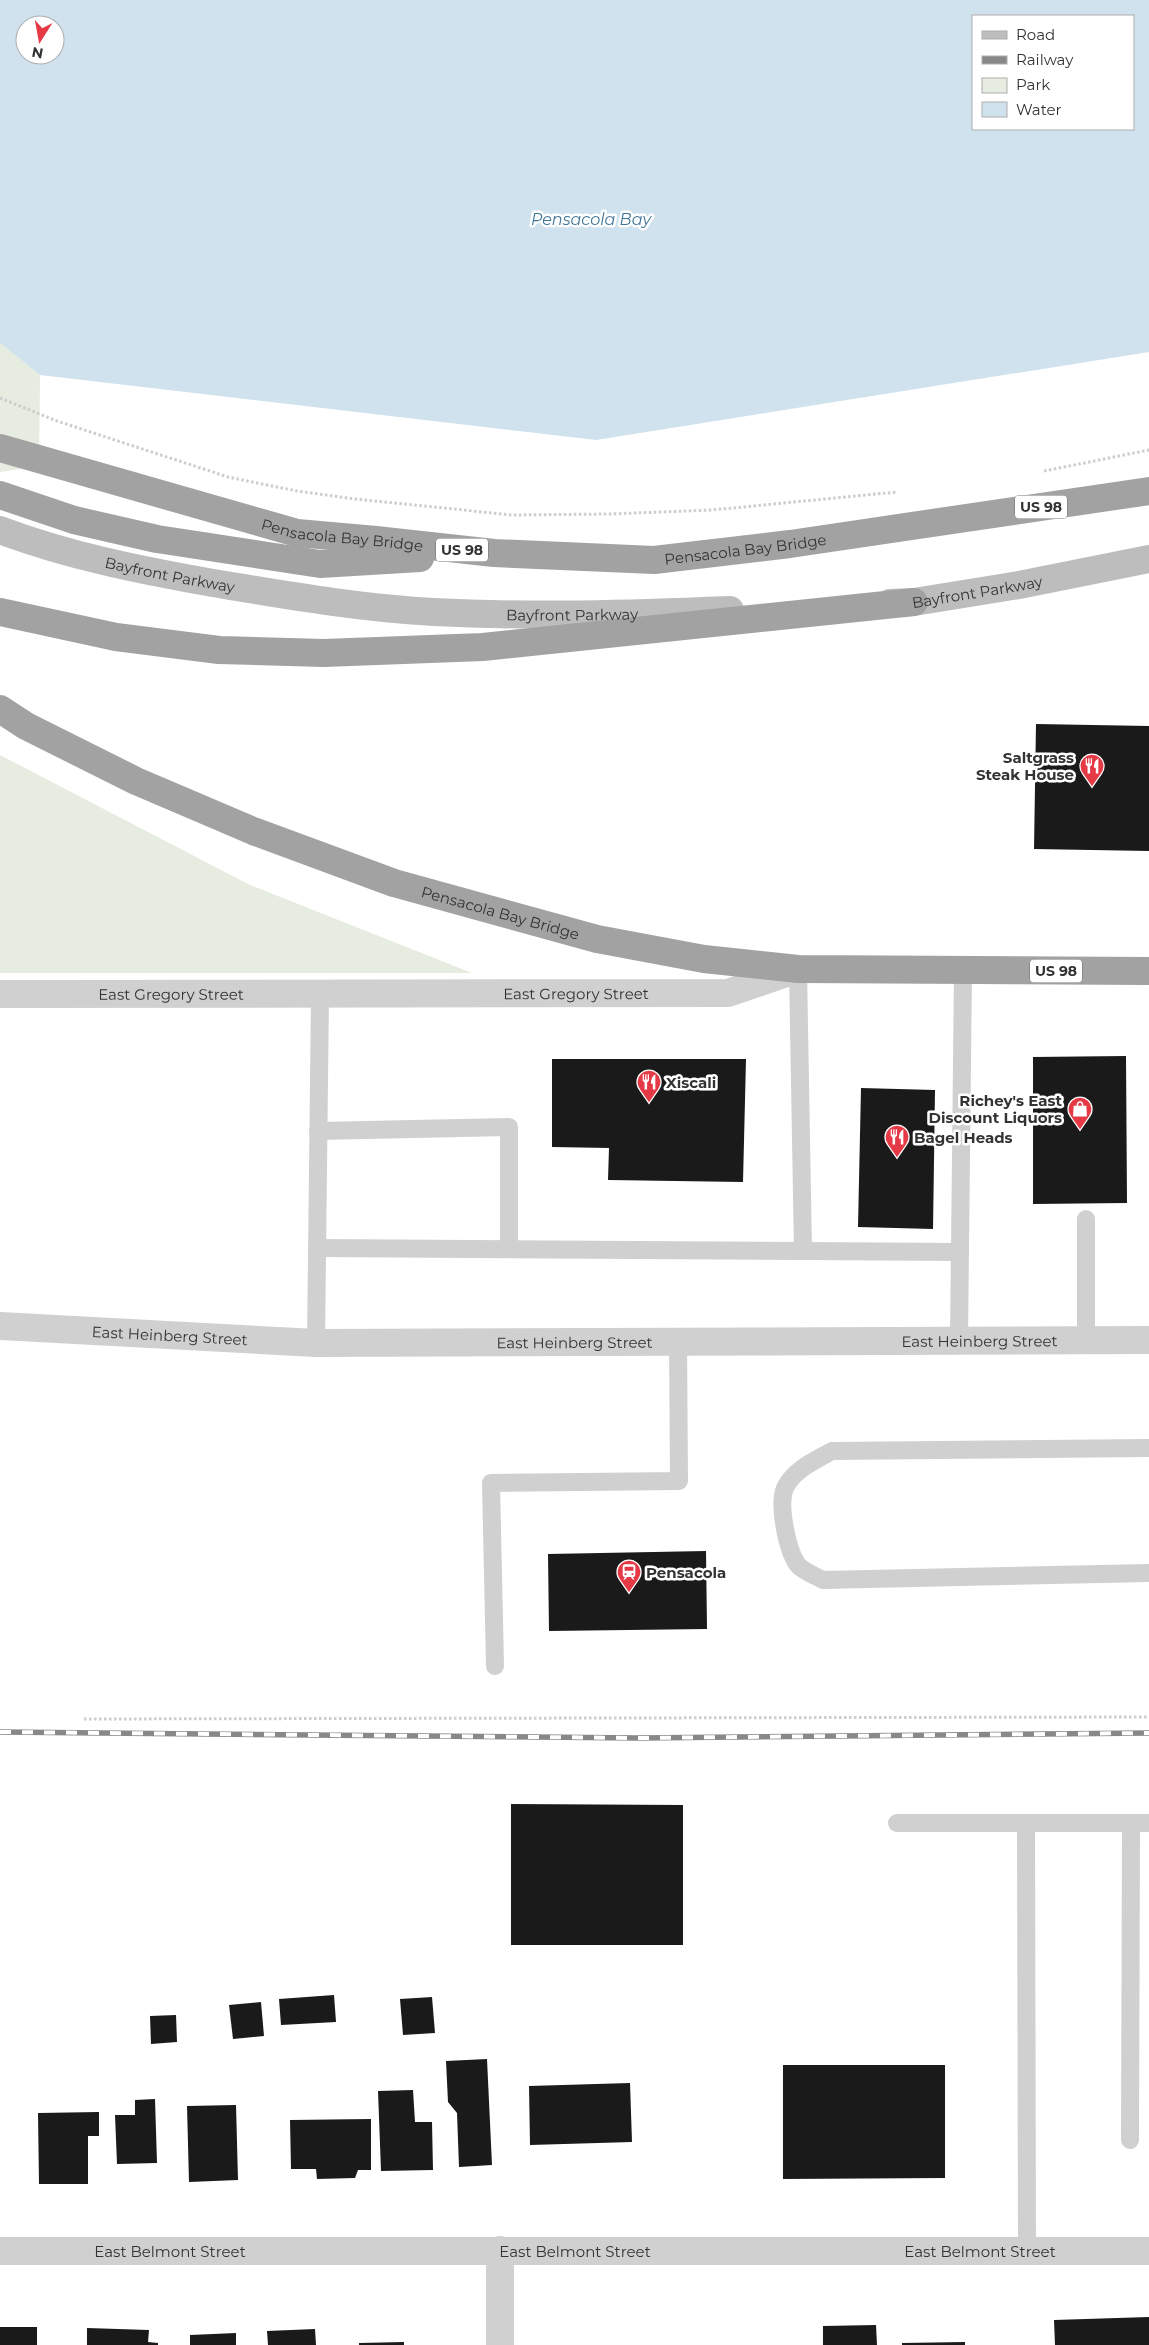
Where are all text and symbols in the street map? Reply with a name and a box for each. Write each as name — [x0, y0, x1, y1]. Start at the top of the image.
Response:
north arrow — [15, 15, 65, 65]
legend — [972, 15, 1134, 130]
text: Road — [1016, 25, 1055, 44]
text: N — [30, 43, 45, 63]
text: Railway — [1016, 50, 1074, 69]
text: Park — [1016, 75, 1050, 94]
text: Water — [1016, 100, 1062, 119]
water label: Pensacola Bay — [531, 210, 652, 229]
road number: US 98 — [1015, 496, 1067, 518]
street label: Pensacola Bay Bridge — [259, 514, 424, 555]
street label: Pensacola Bay Bridge — [663, 529, 828, 568]
road number: US 98 — [436, 538, 488, 562]
street label: Bayfront Parkway — [103, 552, 237, 596]
street label: Bayfront Parkway — [910, 571, 1045, 612]
street label: Bayfront Parkway — [506, 604, 639, 624]
place label: Saltgrass Steak House — [976, 748, 1074, 784]
restaurant icon: Saltgrass Steak House — [1079, 753, 1105, 787]
street label: Pensacola Bay Bridge — [419, 882, 582, 943]
road number: US 98 — [1030, 959, 1082, 982]
street label: East Gregory Street — [98, 984, 244, 1003]
street label: East Gregory Street — [503, 984, 649, 1003]
restaurant icon: Xiscali — [636, 1069, 662, 1103]
place label: Xiscali — [666, 1073, 716, 1092]
place label: Richey's East Discount Liquors — [929, 1091, 1062, 1127]
shop icon: Richey's East Discount Liquors — [1067, 1096, 1093, 1130]
restaurant icon: Bagel Heads — [884, 1124, 910, 1158]
place label: Bagel Heads — [914, 1128, 1013, 1147]
street label: East Heinberg Street — [91, 1321, 248, 1349]
street label: East Heinberg Street — [901, 1331, 1058, 1350]
street label: East Heinberg Street — [496, 1332, 653, 1352]
station icon: Pensacola — [616, 1559, 642, 1593]
place label: Pensacola — [646, 1563, 726, 1582]
street label: East Belmont Street — [94, 2242, 246, 2261]
street label: East Belmont Street — [499, 2242, 651, 2261]
street label: East Belmont Street — [904, 2242, 1056, 2261]

